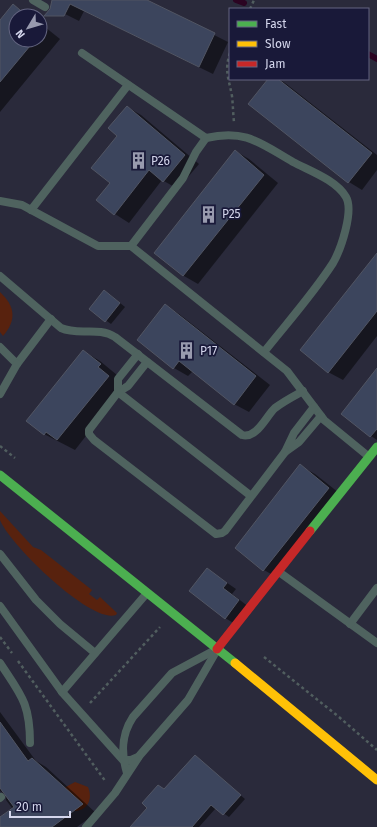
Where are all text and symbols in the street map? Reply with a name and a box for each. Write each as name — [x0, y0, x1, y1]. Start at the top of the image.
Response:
north arrow — [8, 8, 48, 48]
legend — [229, 8, 369, 80]
text: Fast — [265, 17, 287, 31]
text: N — [13, 27, 28, 41]
text: Slow — [265, 37, 291, 51]
text: Jam — [265, 57, 285, 71]
building icon: P26 — [128, 151, 148, 171]
place label: P26 — [151, 154, 170, 168]
building icon: P25 — [199, 204, 219, 224]
place label: P25 — [222, 207, 241, 221]
building icon: P17 — [177, 341, 197, 361]
place label: P17 — [200, 344, 217, 358]
scale bar — [10, 793, 70, 819]
text: 20 m — [16, 800, 42, 814]

